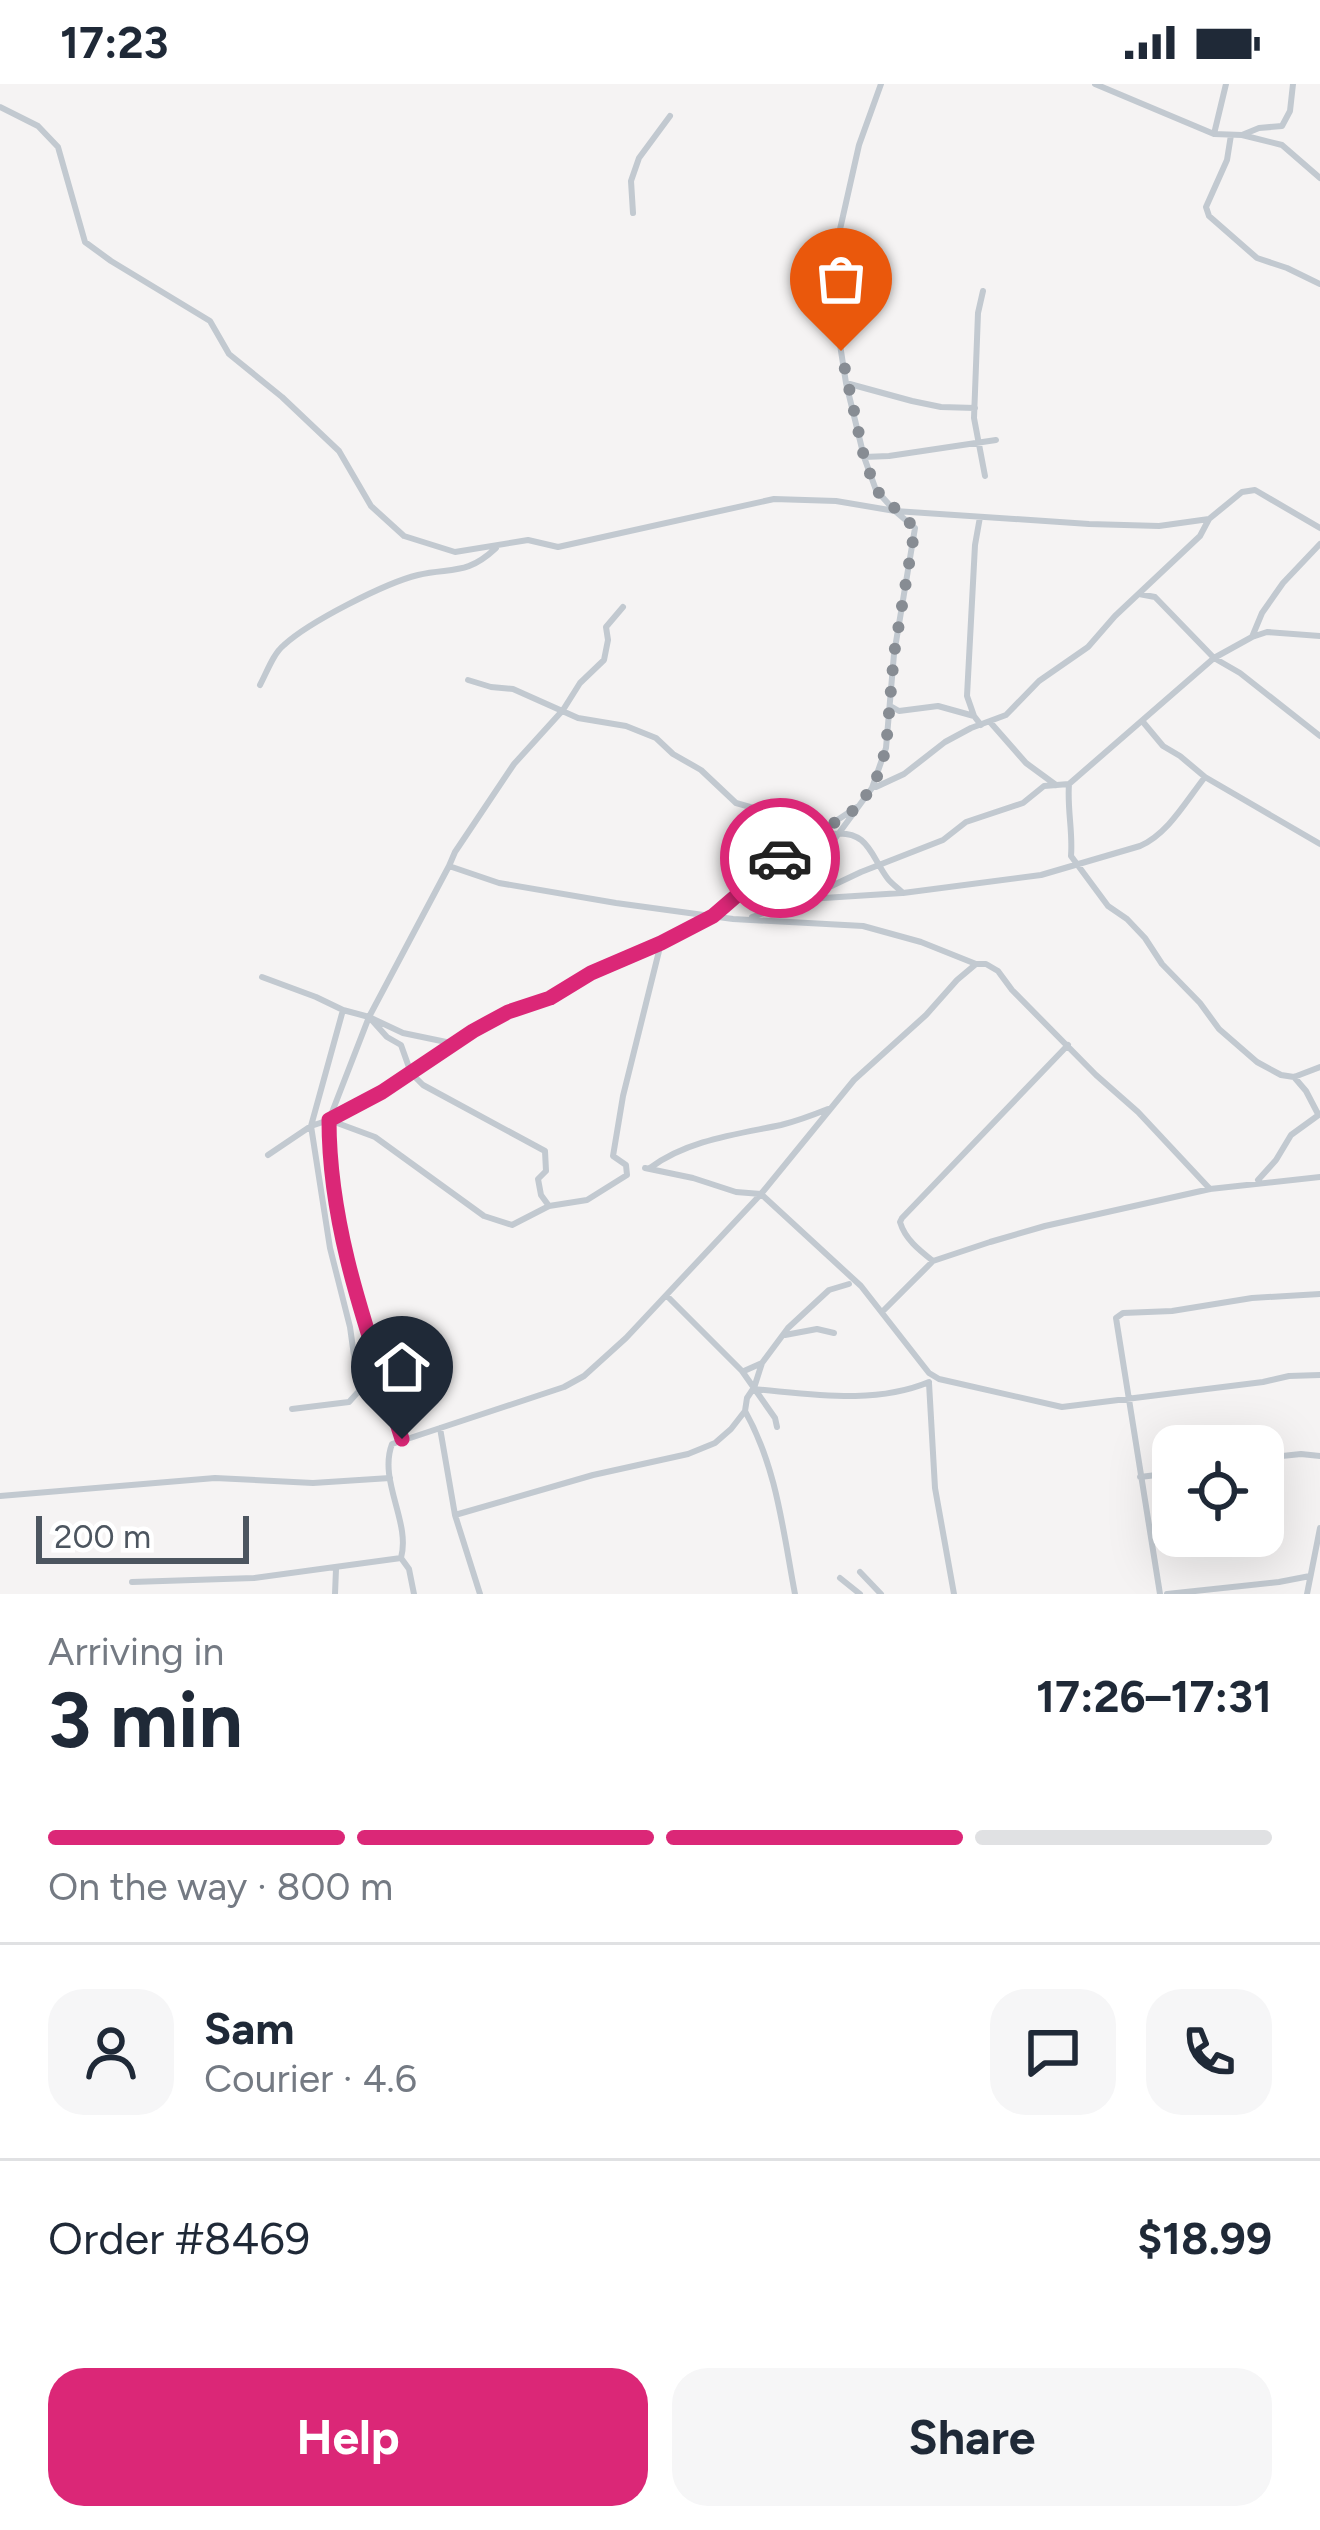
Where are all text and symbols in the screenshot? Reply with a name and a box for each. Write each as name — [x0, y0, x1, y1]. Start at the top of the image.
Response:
text: 17:23 — [60, 15, 169, 69]
pin — [790, 228, 892, 351]
icon: bag — [808, 246, 874, 312]
courier — [720, 798, 840, 918]
icon: car — [747, 825, 813, 891]
pin — [351, 1316, 453, 1439]
icon: home — [369, 1334, 435, 1400]
map controls — [1152, 1425, 1284, 1557]
button: locate — [1152, 1425, 1284, 1557]
scale bar — [36, 1510, 249, 1563]
text: 200 m — [54, 1517, 151, 1556]
text: Arriving in — [48, 1628, 224, 1675]
text: 17:26–17:31 — [1036, 1669, 1272, 1723]
text: 3 min — [48, 1673, 243, 1767]
text: On the way · 800 m — [48, 1863, 393, 1910]
button: person — [48, 1989, 174, 2115]
button: chat — [990, 1989, 1116, 2115]
button: phone — [1146, 1989, 1272, 2115]
text: Sam — [204, 2001, 295, 2055]
text: Courier · 4.6 — [204, 2055, 417, 2102]
text: Order #8469 — [48, 2211, 310, 2265]
text: $18.99 — [1137, 2211, 1272, 2265]
button: Help — [48, 2368, 648, 2506]
button: Share — [672, 2368, 1272, 2506]

